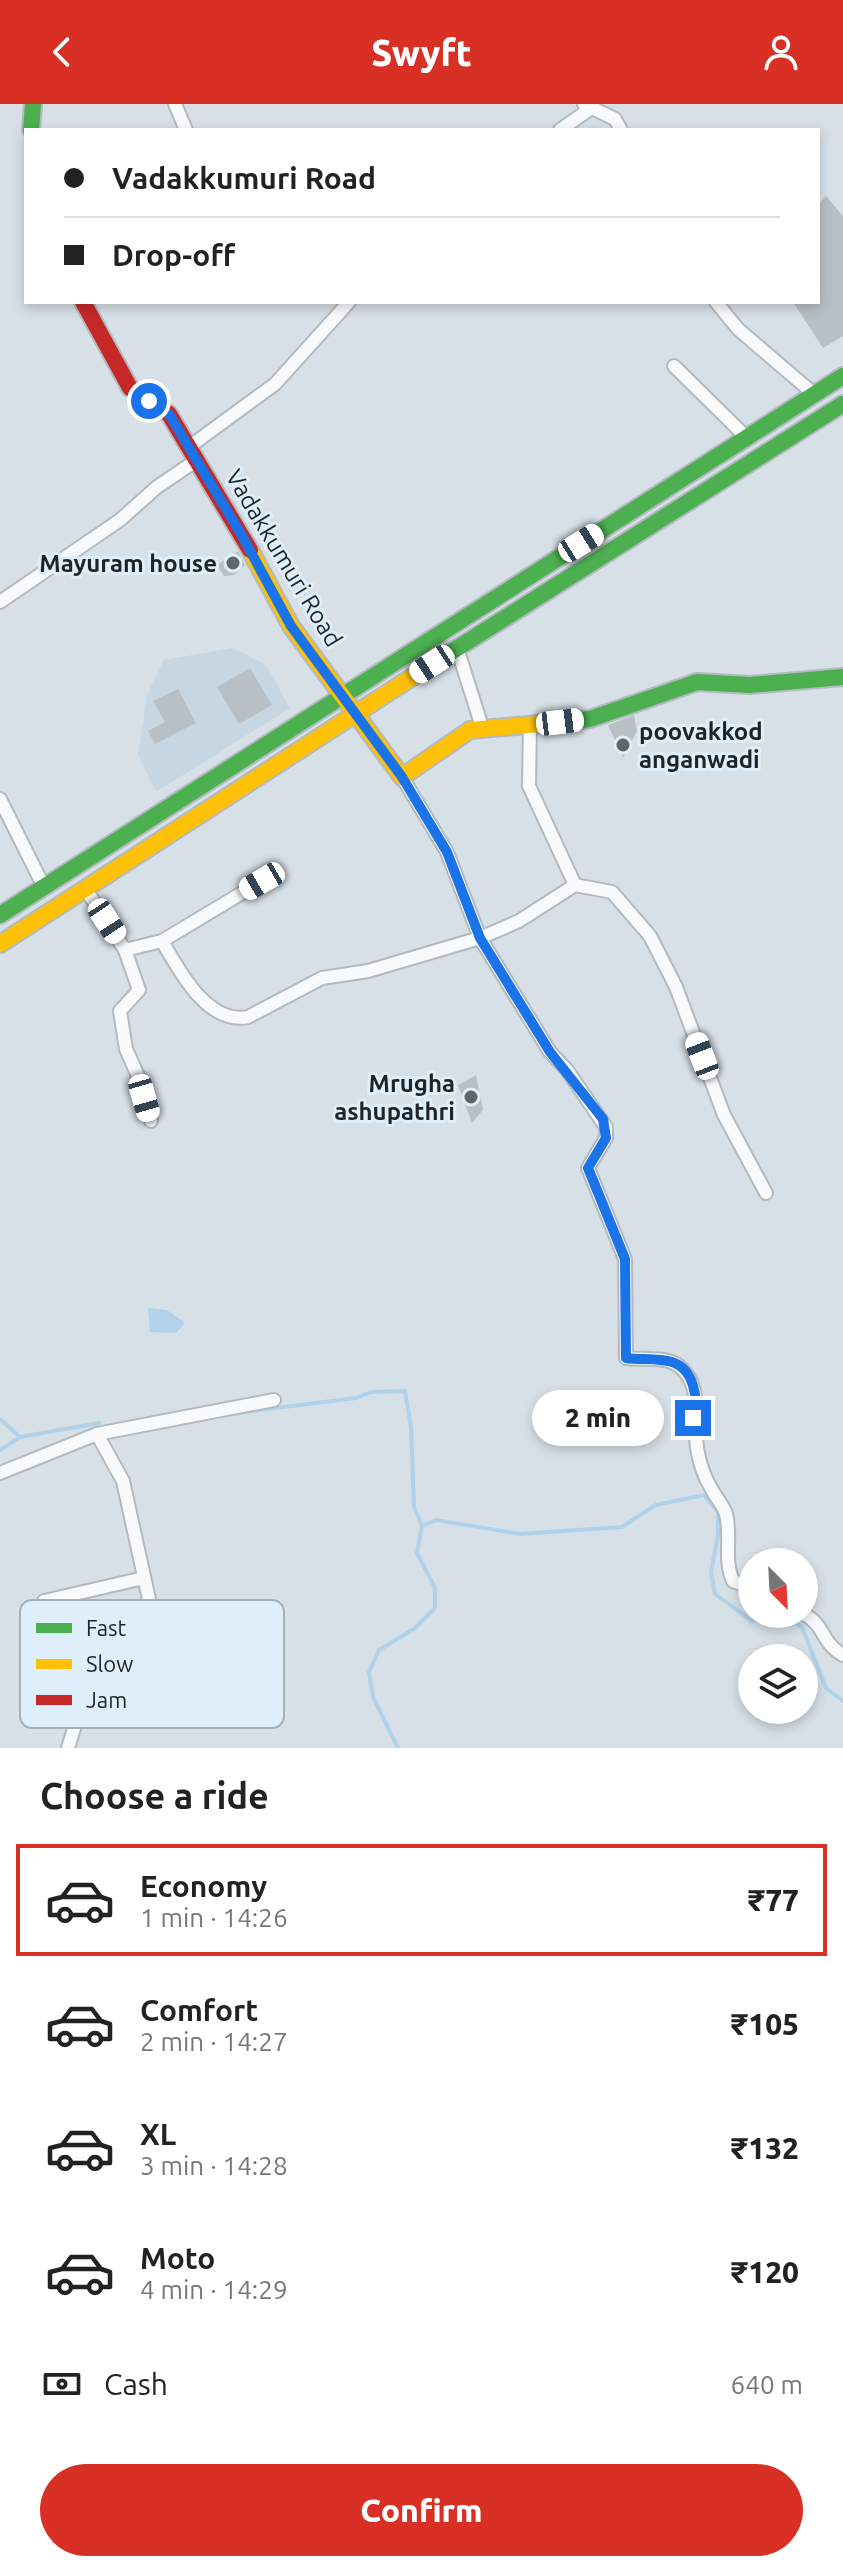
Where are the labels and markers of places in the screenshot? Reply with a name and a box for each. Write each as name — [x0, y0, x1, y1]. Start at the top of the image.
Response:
place label: Mayuram house — [39, 550, 217, 577]
marker: Mayuram house — [224, 554, 242, 572]
place label: poovakkod anganwadi — [639, 718, 763, 773]
marker: poovakkod anganwadi — [614, 736, 632, 754]
place label: Mrugha ashupathri — [334, 1070, 455, 1125]
marker: Mrugha ashupathri — [462, 1088, 480, 1106]

